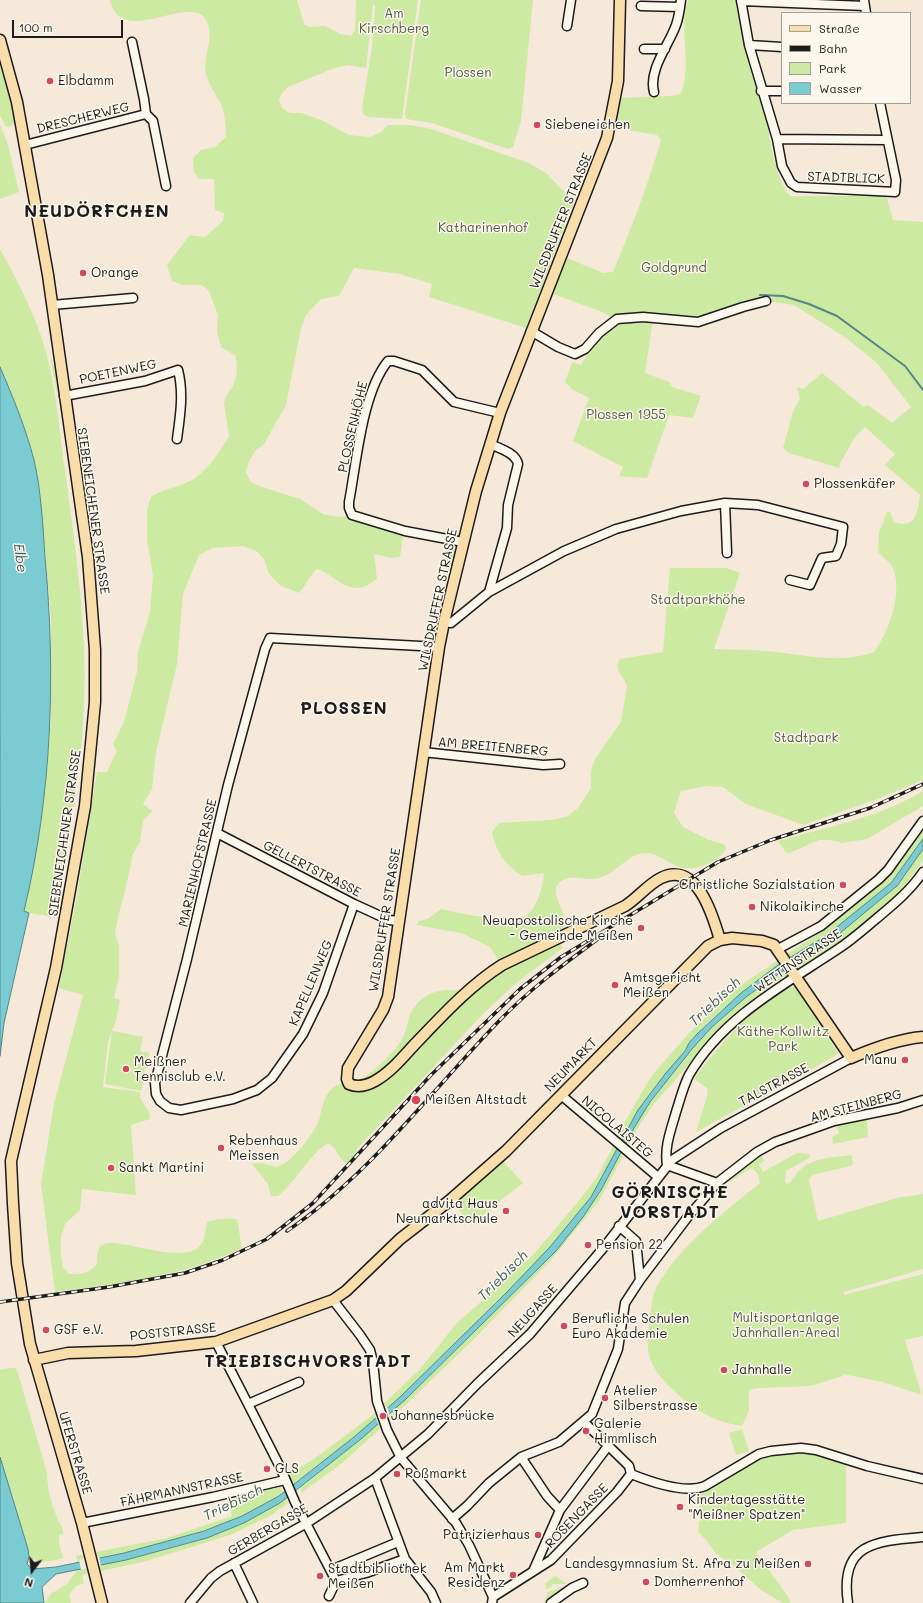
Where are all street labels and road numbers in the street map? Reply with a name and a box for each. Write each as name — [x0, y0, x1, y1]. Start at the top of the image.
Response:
street label: DRESCHERWEG — [35, 99, 131, 137]
street label: WILSDRUFFER STRASSE — [526, 151, 596, 291]
street label: STADTBLICK — [807, 169, 885, 187]
street label: POETENWEG — [78, 356, 158, 388]
street label: PLOSSENHÖHE — [335, 380, 371, 474]
street label: SIEBENEICHENER STRASSE — [74, 427, 112, 595]
street label: WILSDRUFFER STRASSE — [415, 527, 461, 673]
street label: AM BREITENBERG — [437, 734, 549, 760]
street label: SIEBENEICHENER STRASSE — [46, 749, 84, 917]
street label: MARIENHOFSTRASSE — [176, 797, 220, 929]
street label: GELLERTSTRASSE — [260, 838, 364, 900]
street label: WILSDRUFFER STRASSE — [366, 847, 404, 993]
street label: WETTINSTRASSE — [751, 926, 845, 996]
street label: KAPELLENWEG — [286, 938, 336, 1028]
street label: NEUMARKT — [542, 1035, 600, 1095]
street label: TALSTRASSE — [736, 1060, 812, 1110]
street label: AM STEINBERG — [808, 1086, 904, 1126]
street label: NICOLAISTEG — [578, 1093, 656, 1161]
street label: NEUGASSE — [505, 1281, 561, 1341]
street label: POSTSTRASSE — [129, 1320, 217, 1344]
street label: UFERSTRASSE — [55, 1410, 95, 1496]
street label: FÄHRMANNSTRASSE — [119, 1469, 245, 1511]
street label: ROSENGASSE — [542, 1480, 612, 1552]
street label: GERBERGASSE — [225, 1501, 311, 1559]

